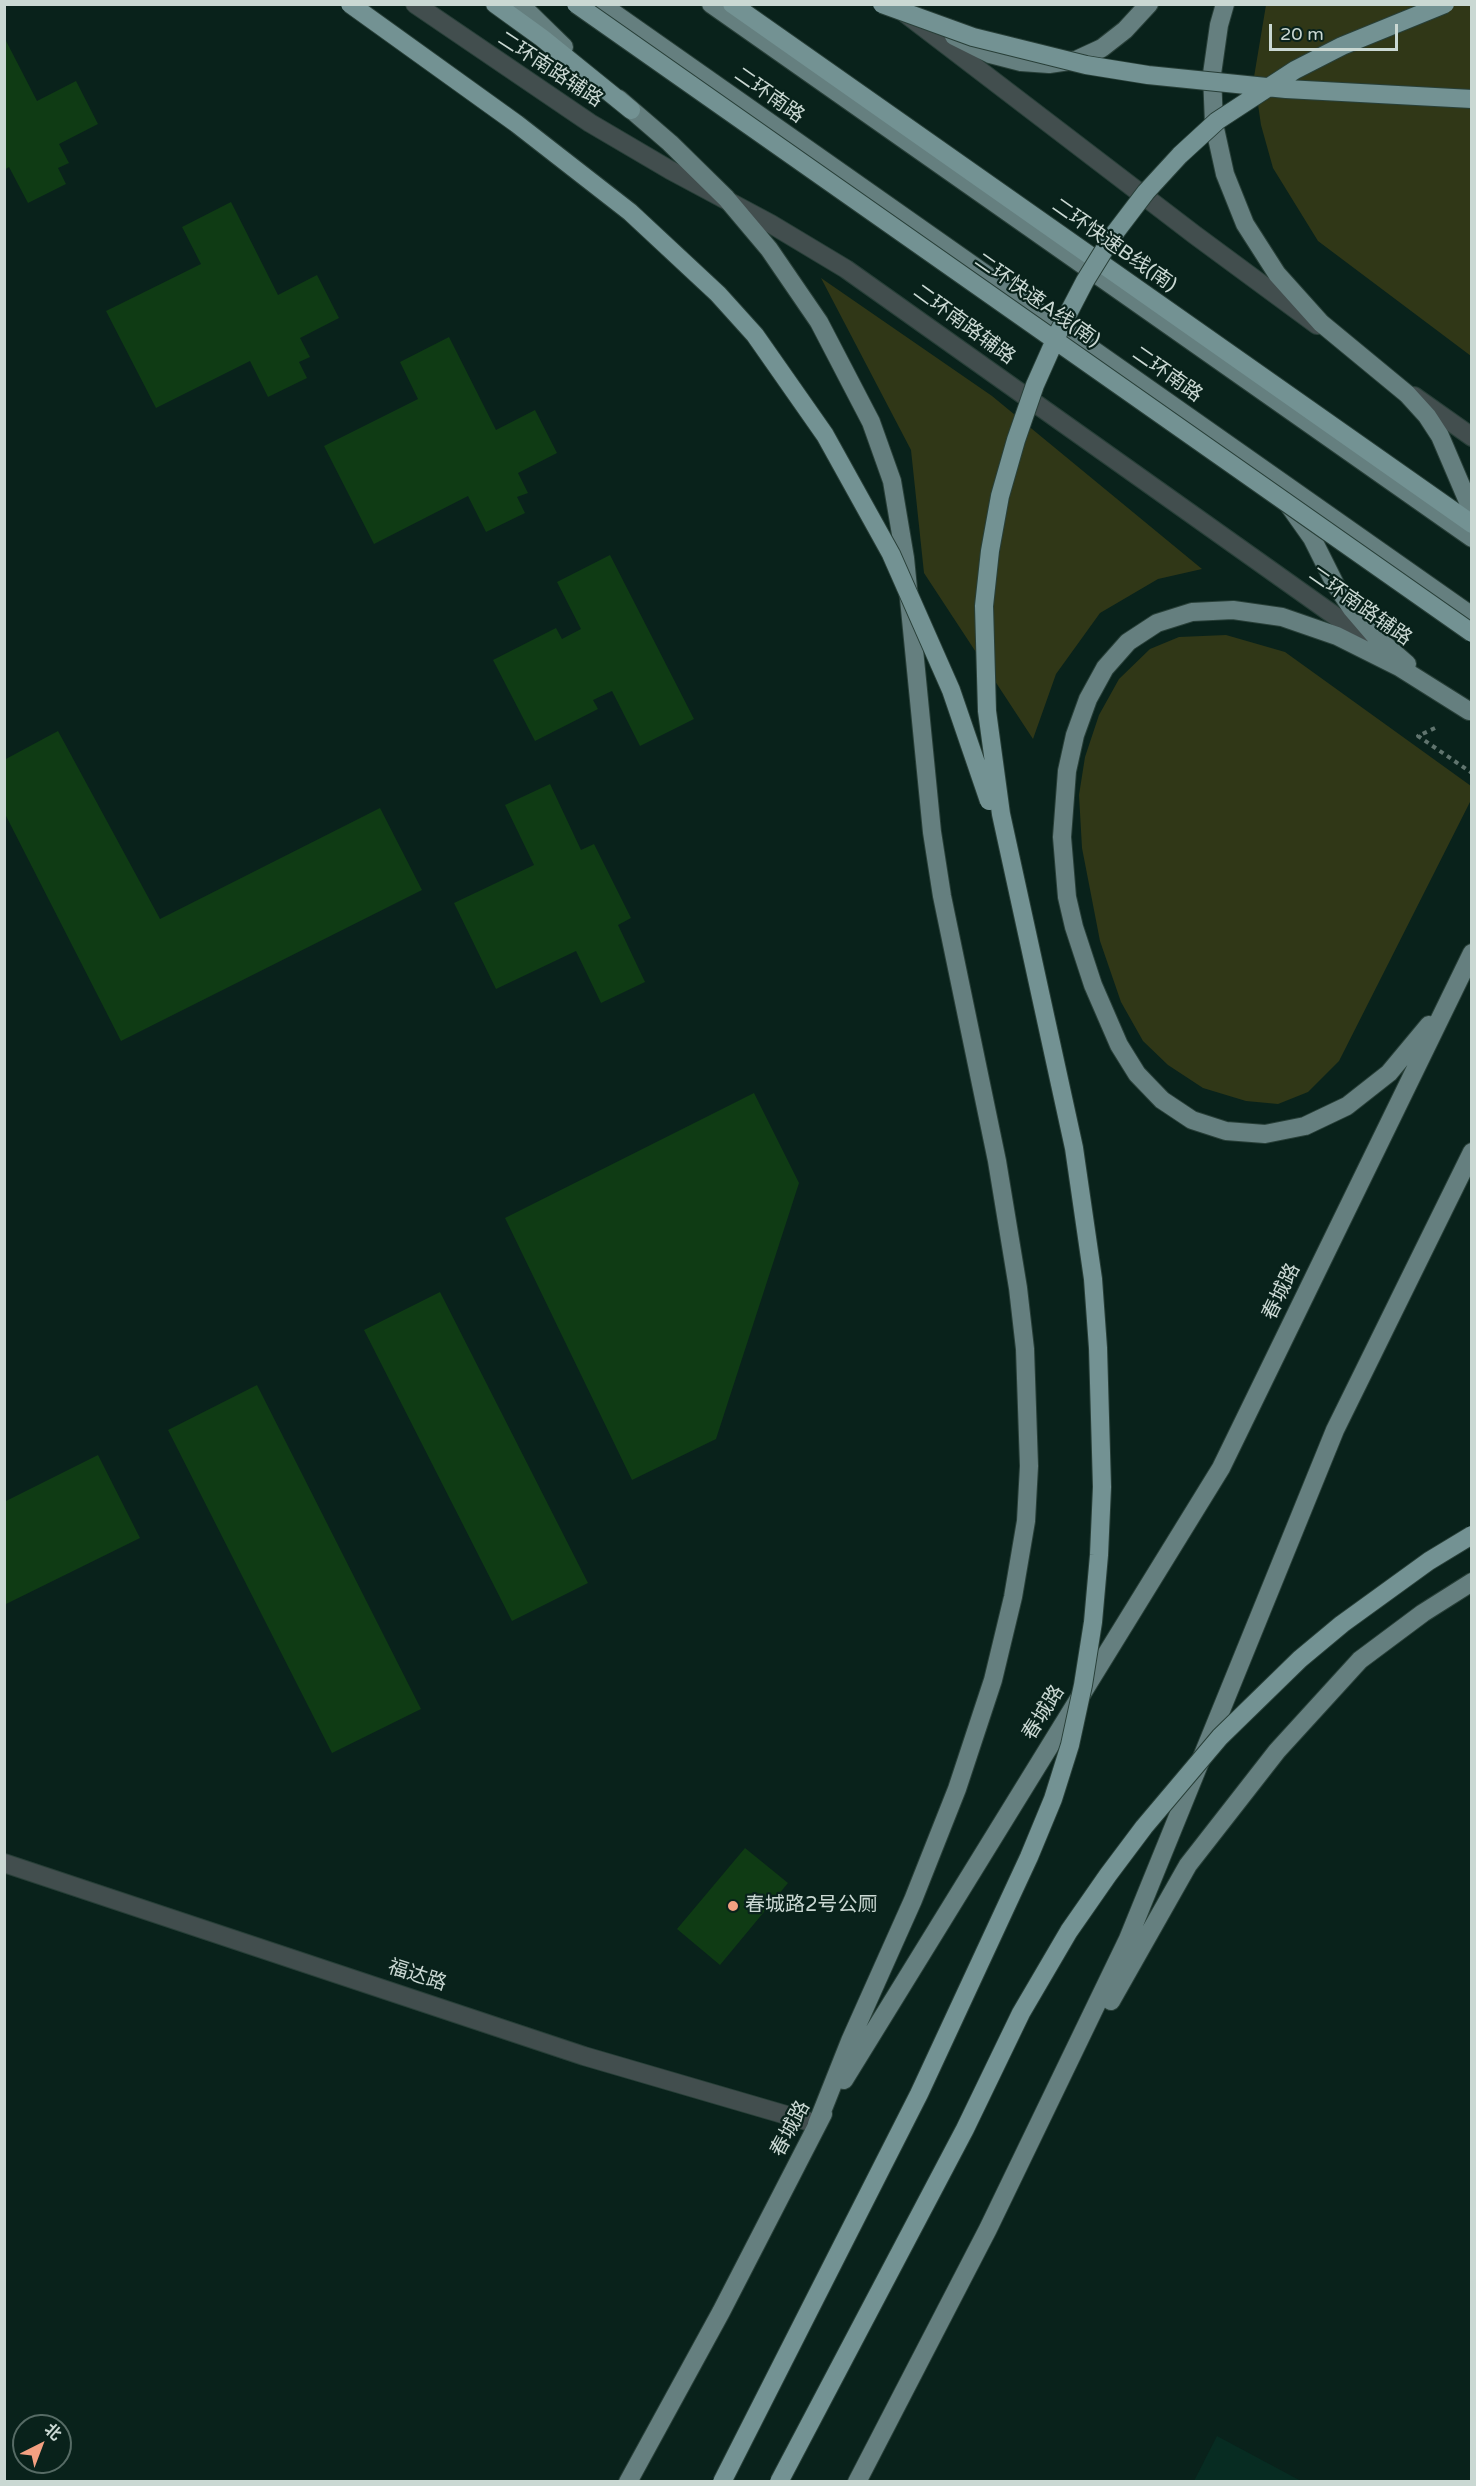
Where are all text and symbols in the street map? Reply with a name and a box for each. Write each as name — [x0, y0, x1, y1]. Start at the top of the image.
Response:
scale bar — [1272, 12, 1401, 50]
text: 20 m — [1280, 23, 1324, 45]
street label: 二环南路辅路 — [493, 27, 607, 113]
street label: 二环南路 — [729, 63, 809, 129]
street label: 二环快速B线(南) — [1047, 194, 1181, 298]
street label: 二环快速A线(南) — [970, 249, 1104, 353]
street label: 二环南路辅路 — [908, 280, 1020, 370]
street label: 二环南路 — [1127, 342, 1207, 408]
street label: 二环南路辅路 — [1304, 563, 1416, 651]
street label: 春城路 — [1258, 1260, 1306, 1324]
street label: 春城路 — [1018, 1681, 1070, 1745]
place label: 春城路2号公厕 — [745, 1894, 878, 1918]
marker: 春城路2号公厕 — [726, 1899, 740, 1913]
street label: 福达路 — [385, 1955, 449, 1997]
street label: 春城路 — [766, 2097, 816, 2161]
north arrow — [12, 2414, 72, 2474]
text: 北 — [40, 2419, 65, 2445]

